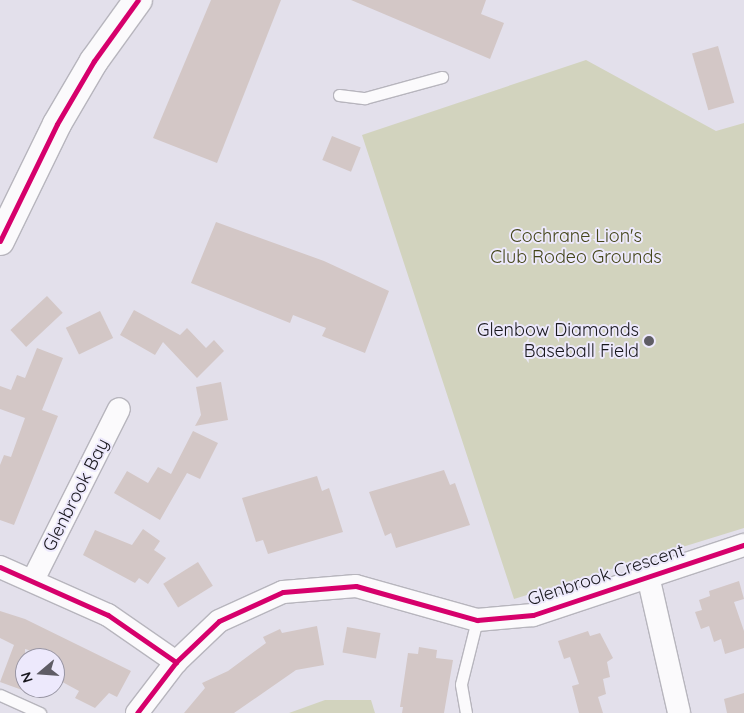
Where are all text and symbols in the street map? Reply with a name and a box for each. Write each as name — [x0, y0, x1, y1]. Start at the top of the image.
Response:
park label: Cochrane Lion's Club Rodeo Grounds — [490, 226, 662, 268]
place label: Glenbow Diamonds Baseball Field — [477, 320, 639, 362]
marker: Glenbow Diamonds Baseball Field — [643, 335, 655, 347]
street label: Glenbrook Bay — [38, 435, 114, 555]
street label: Glenbrook Crescent — [525, 539, 687, 611]
north arrow — [15, 648, 65, 698]
text: N — [17, 670, 37, 685]

